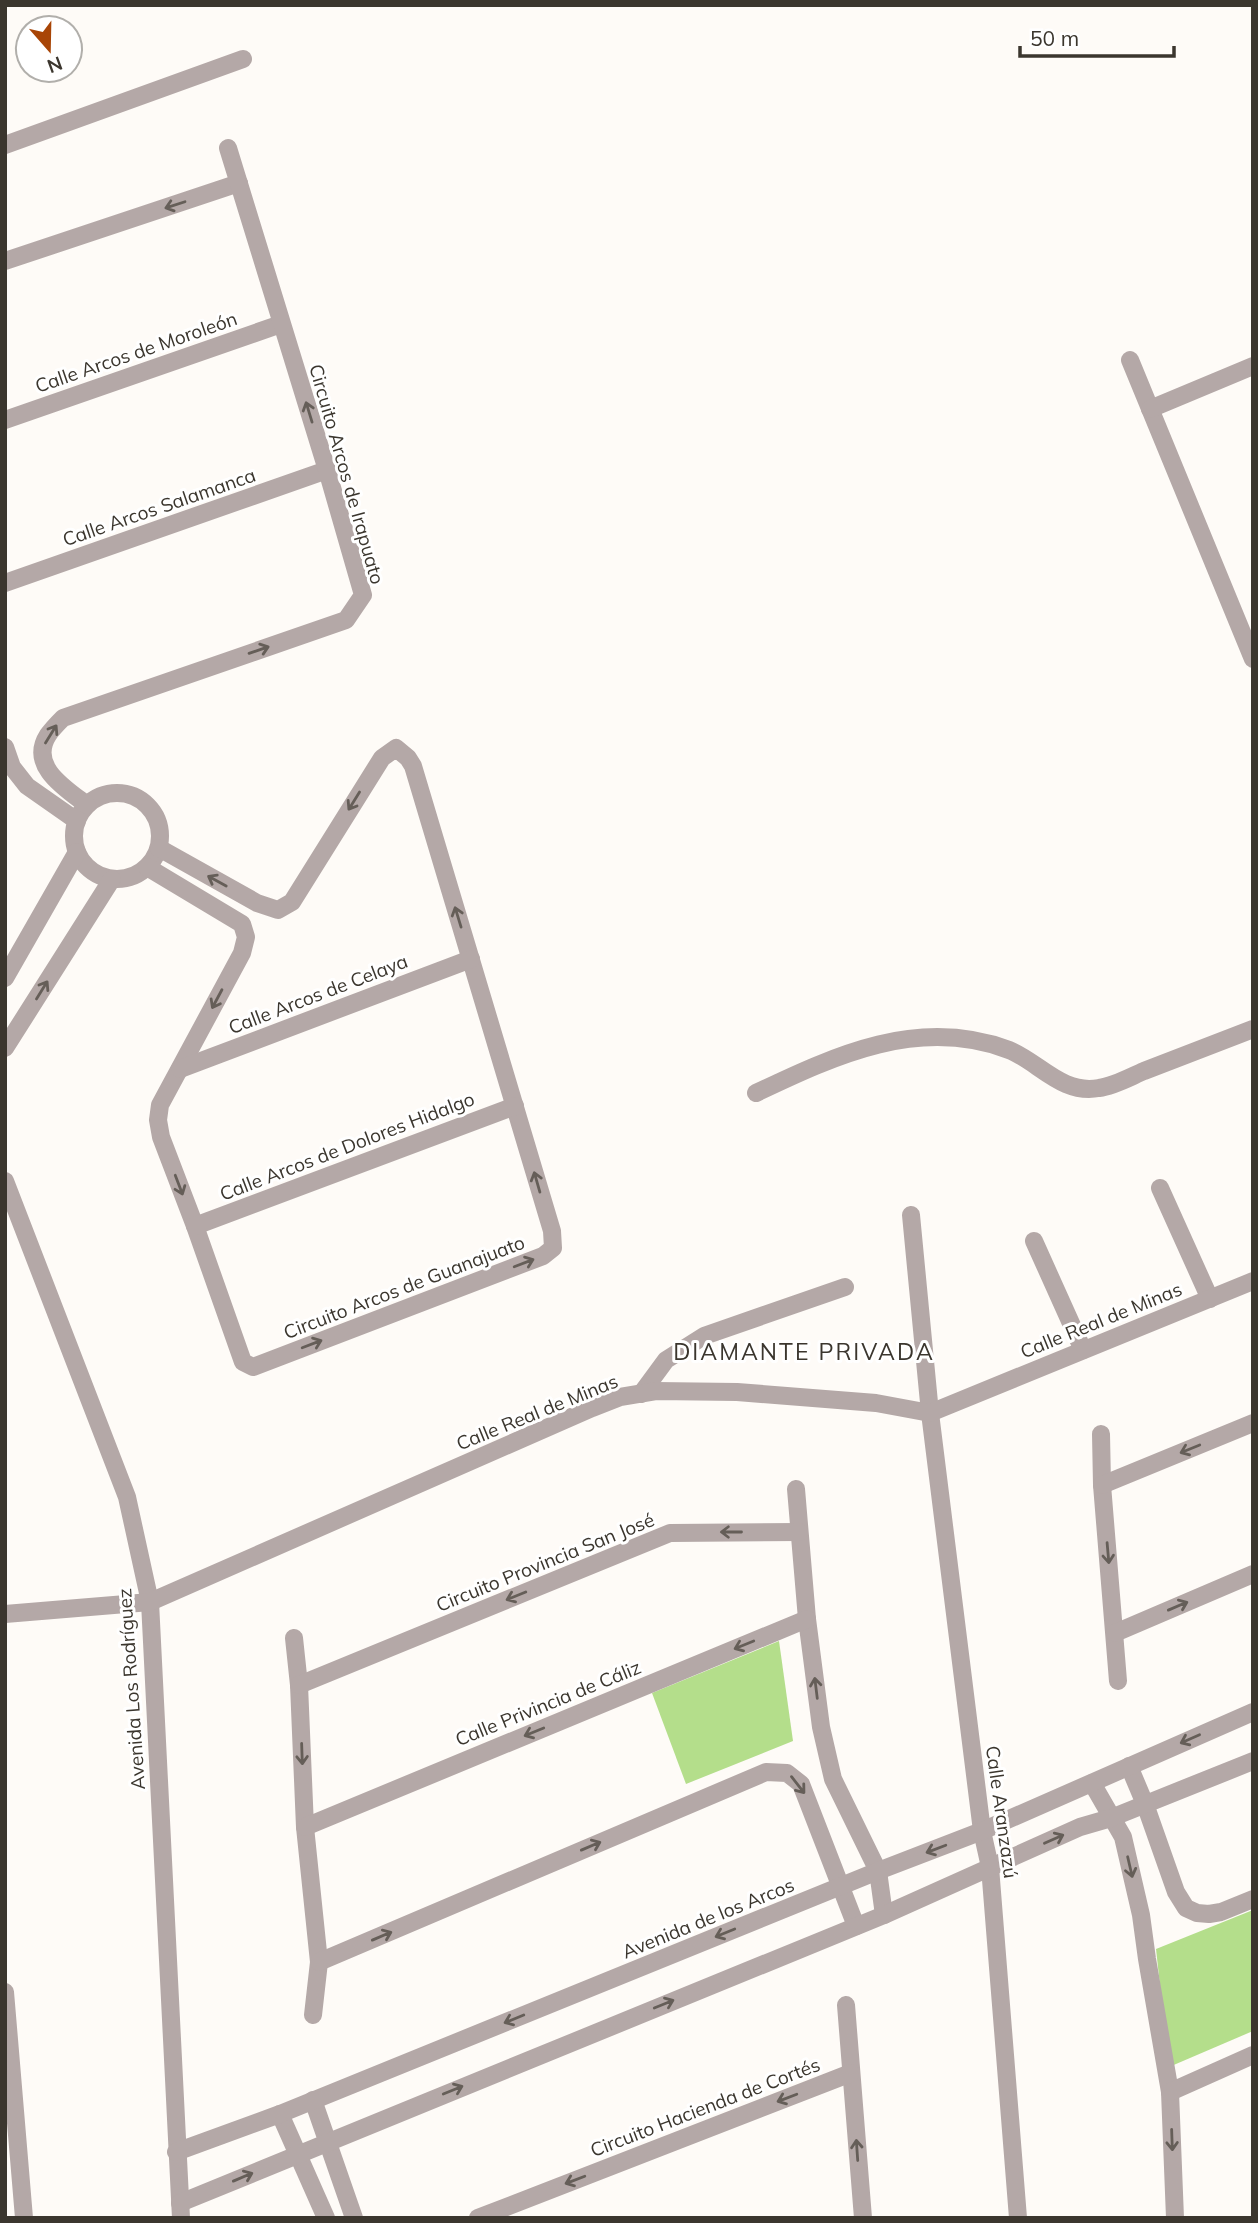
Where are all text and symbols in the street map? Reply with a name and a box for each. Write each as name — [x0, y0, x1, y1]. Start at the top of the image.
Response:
north arrow — [14, 14, 84, 84]
scale bar — [1020, 14, 1174, 58]
text: 50 m — [1030, 25, 1079, 51]
text: N — [44, 51, 66, 79]
one-way arrow — [164, 199, 186, 212]
street label: Calle Arcos de Moroleón — [32, 306, 240, 398]
street label: Circuito Arcos de Irapuato — [304, 361, 390, 587]
one-way arrow — [301, 401, 314, 423]
street label: Calle Arcos Salamanca — [59, 463, 259, 551]
one-way arrow — [248, 643, 270, 656]
one-way arrow — [44, 725, 59, 744]
one-way arrow — [347, 791, 361, 811]
one-way arrow — [208, 874, 228, 888]
one-way arrow — [451, 906, 464, 928]
street label: Calle Arcos de Celaya — [225, 949, 411, 1039]
one-way arrow — [35, 981, 49, 1001]
one-way arrow — [210, 988, 224, 1008]
street label: Calle Arcos de Dolores Hidalgo — [216, 1086, 478, 1206]
one-way arrow — [530, 1171, 543, 1194]
one-way arrow — [174, 1173, 186, 1195]
street label: Circuito Arcos de Guanajuato — [280, 1230, 528, 1344]
one-way arrow — [513, 1256, 535, 1269]
street label: Calle Real de Minas — [1017, 1277, 1185, 1363]
one-way arrow — [300, 1337, 322, 1350]
district label: DIAMANTE PRIVADA — [673, 1337, 935, 1366]
street label: Calle Real de Minas — [453, 1369, 621, 1455]
one-way arrow — [1179, 1443, 1201, 1456]
street label: Circuito Provincia San José — [432, 1507, 658, 1617]
one-way arrow — [720, 1525, 743, 1539]
one-way arrow — [1102, 1542, 1115, 1564]
street label: Avenida Los Rodríguez — [112, 1587, 150, 1791]
one-way arrow — [506, 1591, 527, 1604]
one-way arrow — [1166, 1599, 1188, 1612]
one-way arrow — [734, 1639, 755, 1652]
street label: Calle Privincia de Cáliz — [452, 1655, 644, 1751]
one-way arrow — [809, 1677, 822, 1699]
one-way arrow — [523, 1726, 545, 1739]
one-way arrow — [1180, 1734, 1201, 1747]
one-way arrow — [295, 1742, 308, 1765]
street label: Calle Aranzazú — [981, 1744, 1023, 1880]
one-way arrow — [790, 1775, 805, 1793]
one-way arrow — [1042, 1832, 1064, 1845]
one-way arrow — [580, 1839, 602, 1852]
one-way arrow — [926, 1843, 948, 1856]
one-way arrow — [1124, 1855, 1137, 1878]
street label: Avenida de los Arcos — [618, 1872, 798, 1964]
one-way arrow — [371, 1928, 392, 1941]
one-way arrow — [715, 1928, 737, 1941]
one-way arrow — [653, 1997, 674, 2010]
one-way arrow — [504, 2013, 526, 2026]
street label: Circuito Hacienda de Cortés — [587, 2052, 823, 2162]
one-way arrow — [442, 2083, 463, 2096]
one-way arrow — [777, 2092, 799, 2105]
one-way arrow — [1166, 2128, 1179, 2151]
one-way arrow — [850, 2139, 863, 2162]
one-way arrow — [231, 2169, 253, 2182]
one-way arrow — [565, 2175, 587, 2188]

